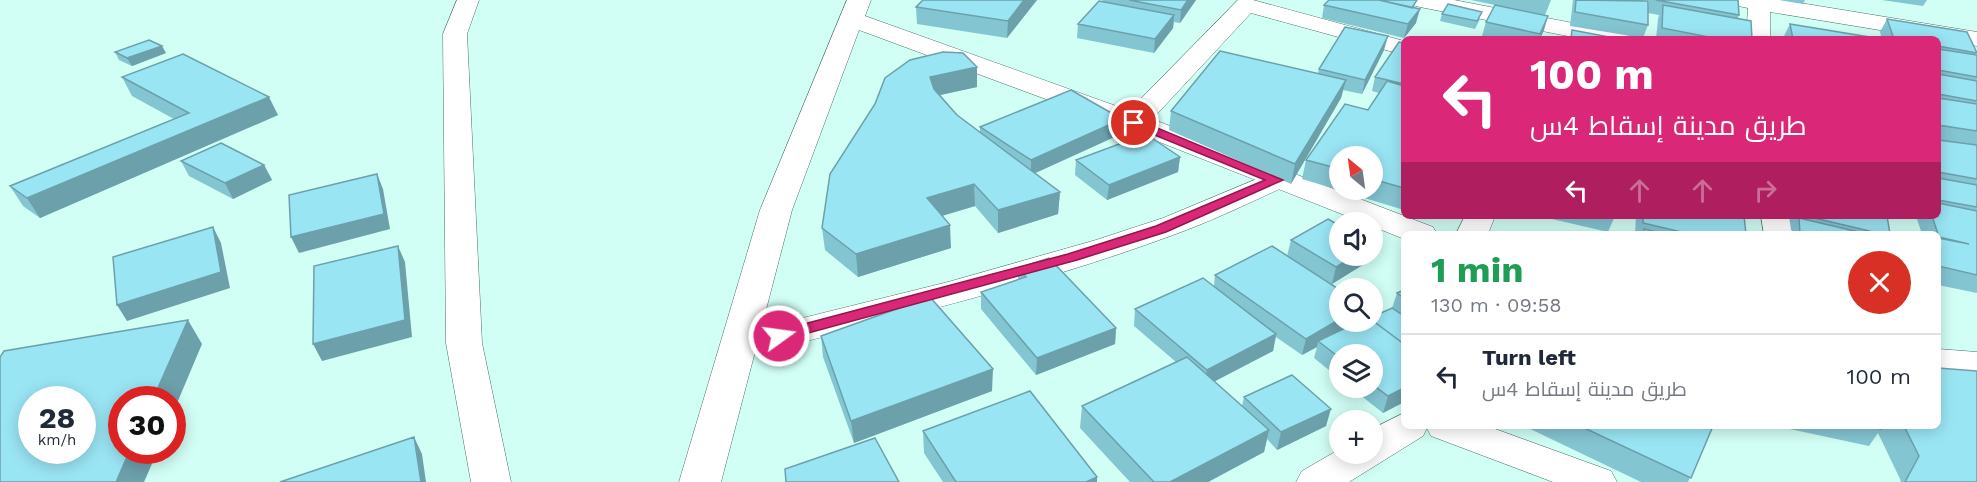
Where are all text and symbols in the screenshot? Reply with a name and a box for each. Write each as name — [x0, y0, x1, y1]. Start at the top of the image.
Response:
text: 100 m — [1530, 50, 1654, 99]
icon: left — [1431, 60, 1509, 138]
pin — [1108, 97, 1159, 148]
icon: arrive — [1117, 106, 1150, 139]
text: طريق مدينة إسقاط 4س — [1530, 110, 1807, 142]
north arrow — [1329, 146, 1383, 200]
map controls — [1329, 146, 1383, 464]
icon: left — [1560, 174, 1593, 207]
icon: ahead — [1623, 174, 1656, 207]
icon: ahead — [1686, 174, 1719, 207]
icon: right — [1749, 174, 1782, 207]
button: sound — [1329, 212, 1383, 266]
text: 1 min — [1431, 249, 1523, 291]
button: close — [1848, 251, 1911, 314]
button: search — [1329, 278, 1383, 332]
text: 130 m · 09:58 — [1431, 293, 1562, 317]
position arrow — [747, 304, 811, 368]
button: layers — [1329, 344, 1383, 398]
text: Turn left — [1482, 345, 1576, 370]
icon: left — [1431, 360, 1464, 393]
text: 100 m — [1847, 364, 1911, 389]
text: طريق مدينة إسقاط 4س — [1482, 377, 1687, 401]
speed limit sign: 30 — [108, 386, 186, 464]
text: 28 — [39, 400, 75, 435]
button: + — [1329, 410, 1383, 464]
text: km/h — [38, 431, 76, 449]

